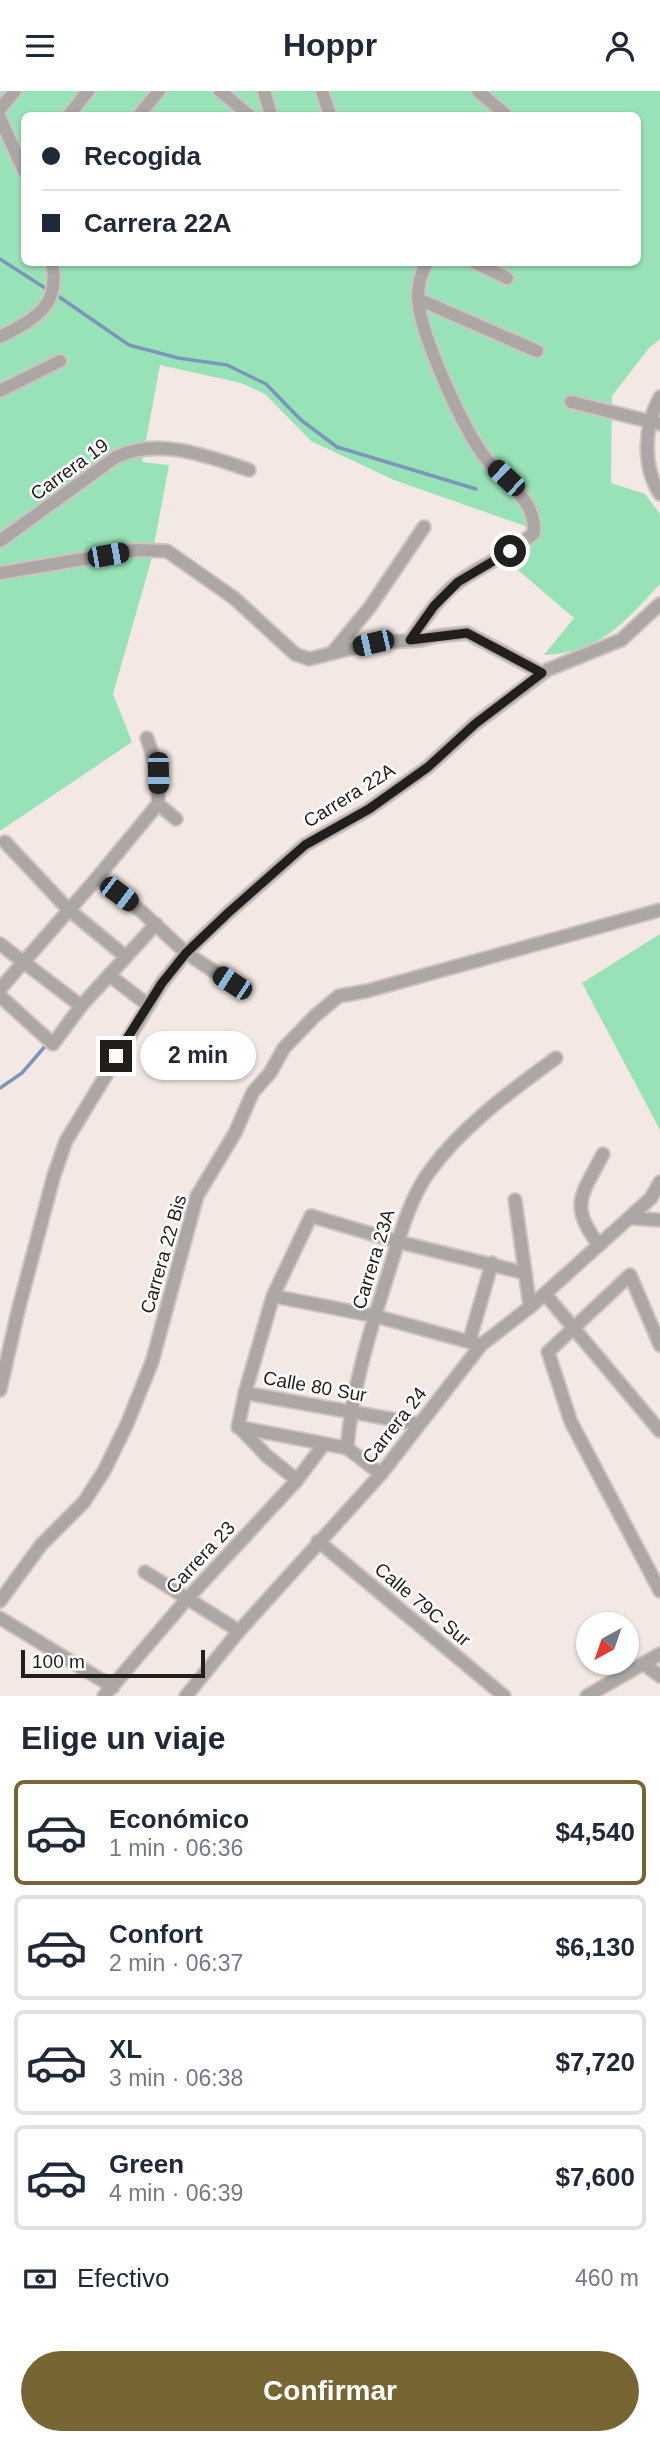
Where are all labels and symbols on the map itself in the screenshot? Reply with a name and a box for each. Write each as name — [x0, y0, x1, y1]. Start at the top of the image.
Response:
street label: Carrera 19 — [26, 434, 112, 505]
car — [484, 456, 529, 500]
route start — [494, 535, 526, 567]
car — [86, 541, 131, 569]
car — [351, 628, 396, 658]
car — [148, 752, 169, 794]
street label: Carrera 22A — [300, 759, 399, 832]
car — [96, 873, 143, 915]
car — [209, 963, 256, 1003]
callout: 2 min — [140, 1031, 256, 1081]
route end — [100, 1040, 132, 1072]
street label: Carrera 22 Bis — [137, 1192, 190, 1316]
street label: Carrera 23A — [348, 1206, 399, 1312]
street label: Calle 80 Sur — [262, 1367, 369, 1406]
street label: Carrera 24 — [358, 1383, 431, 1468]
street label: Carrera 23 — [162, 1517, 239, 1598]
street label: Calle 79C Sur — [371, 1558, 475, 1651]
north arrow — [576, 1612, 639, 1675]
scale bar — [21, 1647, 205, 1679]

